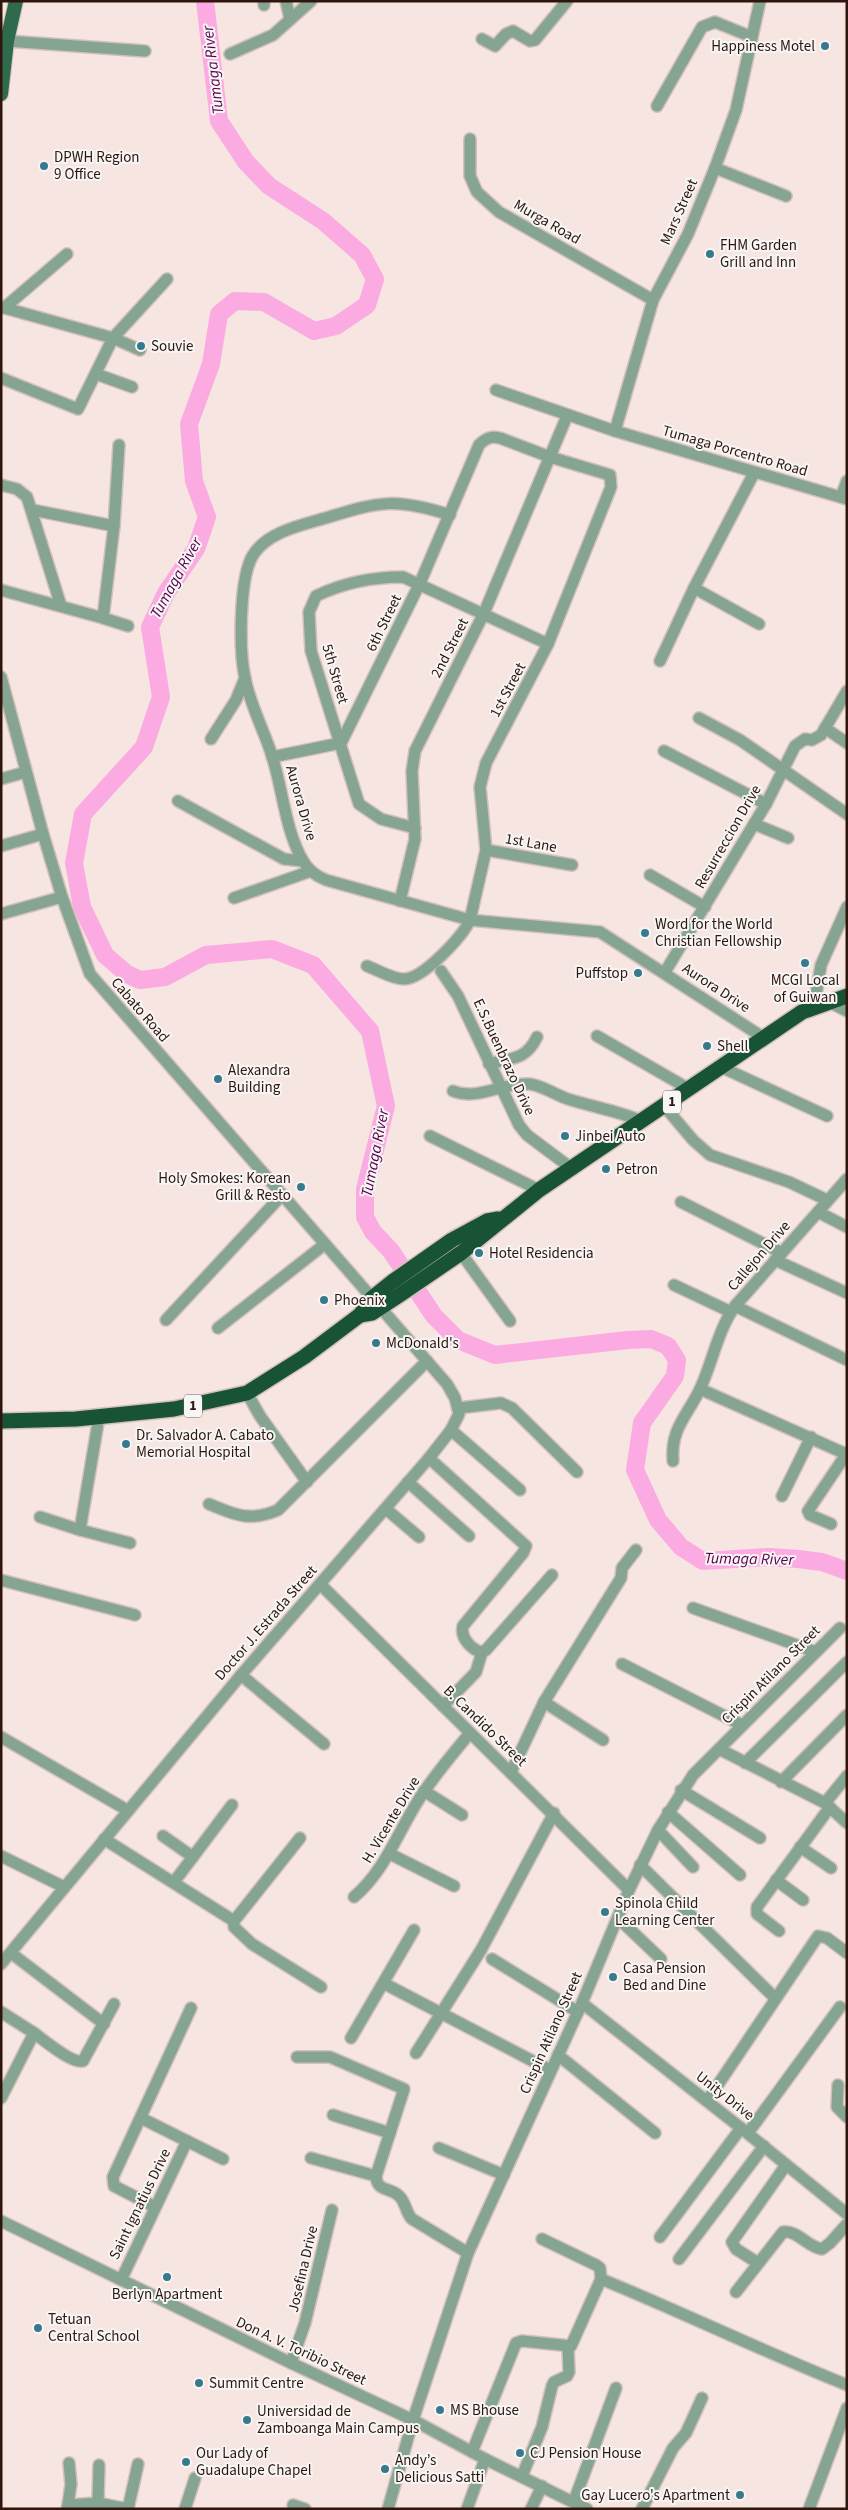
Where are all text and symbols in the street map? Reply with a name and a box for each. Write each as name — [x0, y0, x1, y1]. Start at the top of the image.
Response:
water label: Tumaga River — [196, 23, 229, 116]
place label: Happiness Motel — [711, 36, 815, 57]
marker: Happiness Motel — [819, 40, 831, 52]
place label: DPWH Region 9 Office — [54, 147, 140, 185]
marker: DPWH Region 9 Office — [38, 160, 50, 172]
street label: Mars Street — [655, 176, 703, 248]
street label: Murga Road — [510, 194, 584, 250]
place label: FHM Garden Grill and Inn — [720, 235, 797, 273]
marker: FHM Garden Grill and Inn — [704, 248, 716, 260]
place label: Souvie — [151, 336, 193, 357]
marker: Souvie — [135, 340, 147, 352]
street label: Tumaga Porcentro Road — [660, 420, 810, 482]
water label: Tumaga River — [145, 532, 208, 622]
street label: 6th Street — [361, 591, 407, 655]
street label: 2nd Street — [426, 614, 474, 682]
street label: 5th Street — [316, 642, 354, 706]
street label: 1st Street — [485, 659, 531, 721]
street label: Aurora Drive — [280, 763, 322, 843]
street label: Resurreccion Drive — [690, 781, 766, 893]
street label: 1st Lane — [504, 828, 558, 858]
place label: Word for the World Christian Fellowship — [655, 914, 782, 952]
marker: Word for the World Christian Fellowship — [639, 927, 651, 939]
marker: MCGI Local of Guiwan — [799, 957, 811, 969]
street label: Aurora Drive — [678, 958, 754, 1018]
place label: Puffstop — [575, 963, 628, 984]
marker: Puffstop — [632, 967, 644, 979]
place label: MCGI Local of Guiwan — [771, 970, 839, 1008]
street label: Cabato Road — [106, 973, 174, 1047]
street label: E.S.Buenbrazo Drive — [468, 995, 540, 1119]
place label: Shell — [717, 1036, 748, 1057]
marker: Shell — [701, 1040, 713, 1052]
place label: Alexandra Building — [228, 1060, 290, 1098]
marker: Alexandra Building — [212, 1073, 224, 1085]
road number: 1 — [663, 1090, 681, 1114]
water label: Tumaga River — [356, 1105, 395, 1199]
place label: Jinbei Auto — [575, 1126, 646, 1147]
marker: Jinbei Auto — [559, 1130, 571, 1142]
place label: Petron — [616, 1159, 658, 1180]
marker: Petron — [600, 1163, 612, 1175]
place label: Holy Smokes: Korean Grill & Resto — [158, 1168, 291, 1206]
marker: Holy Smokes: Korean Grill & Resto — [295, 1181, 307, 1193]
street label: Callejon Drive — [723, 1216, 795, 1296]
place label: Hotel Residencia — [489, 1243, 594, 1264]
marker: Hotel Residencia — [473, 1247, 485, 1259]
place label: Phoenix — [334, 1290, 385, 1311]
marker: Phoenix — [318, 1294, 330, 1306]
place label: McDonald's — [386, 1333, 459, 1354]
marker: McDonald's — [370, 1337, 382, 1349]
road number: 1 — [184, 1394, 202, 1418]
place label: Dr. Salvador A. Cabato Memorial Hospital — [136, 1425, 274, 1463]
marker: Dr. Salvador A. Cabato Memorial Hospital — [120, 1438, 132, 1450]
water label: Tumaga River — [704, 1547, 795, 1571]
street label: Doctor J. Estrada Street — [210, 1561, 322, 1685]
street label: Crispin Atilano Street — [717, 1621, 825, 1729]
street label: B. Candido Street — [439, 1681, 531, 1771]
street label: H. Vicente Drive — [357, 1773, 425, 1867]
place label: Spinola Child Learning Center — [615, 1893, 715, 1931]
marker: Spinola Child Learning Center — [599, 1906, 611, 1918]
place label: Casa Pension Bed and Dine — [623, 1958, 706, 1996]
street label: Crispin Atilano Street — [515, 1968, 587, 2098]
marker: Casa Pension Bed and Dine — [607, 1971, 619, 1983]
street label: Unity Drive — [691, 2066, 759, 2126]
street label: Saint Ignatius Drive — [104, 2145, 176, 2263]
street label: Josefina Drive — [283, 2224, 323, 2314]
marker: Berlyn Apartment — [161, 2271, 173, 2283]
place label: Berlyn Apartment — [112, 2284, 222, 2305]
place label: Tetuan Central School — [48, 2309, 140, 2347]
street label: Don A. V. Toribio Street — [232, 2312, 370, 2390]
marker: Tetuan Central School — [32, 2322, 44, 2334]
place label: Summit Centre — [209, 2373, 304, 2394]
marker: Summit Centre — [193, 2377, 205, 2389]
place label: MS Bhouse — [450, 2400, 519, 2421]
place label: Universidad de Zamboanga Main Campus — [257, 2401, 419, 2439]
marker: MS Bhouse — [434, 2404, 446, 2416]
marker: Universidad de Zamboanga Main Campus — [241, 2414, 253, 2426]
place label: Our Lady of Guadalupe Chapel — [196, 2443, 312, 2481]
place label: CJ Pension House — [530, 2443, 641, 2464]
marker: CJ Pension House — [514, 2447, 526, 2459]
place label: Andy’s Delicious Satti — [395, 2450, 484, 2488]
marker: Our Lady of Guadalupe Chapel — [180, 2456, 192, 2468]
marker: Andy’s Delicious Satti — [379, 2463, 391, 2475]
place label: Gay Lucero's Apartment — [581, 2485, 730, 2506]
marker: Gay Lucero's Apartment — [734, 2489, 746, 2501]

